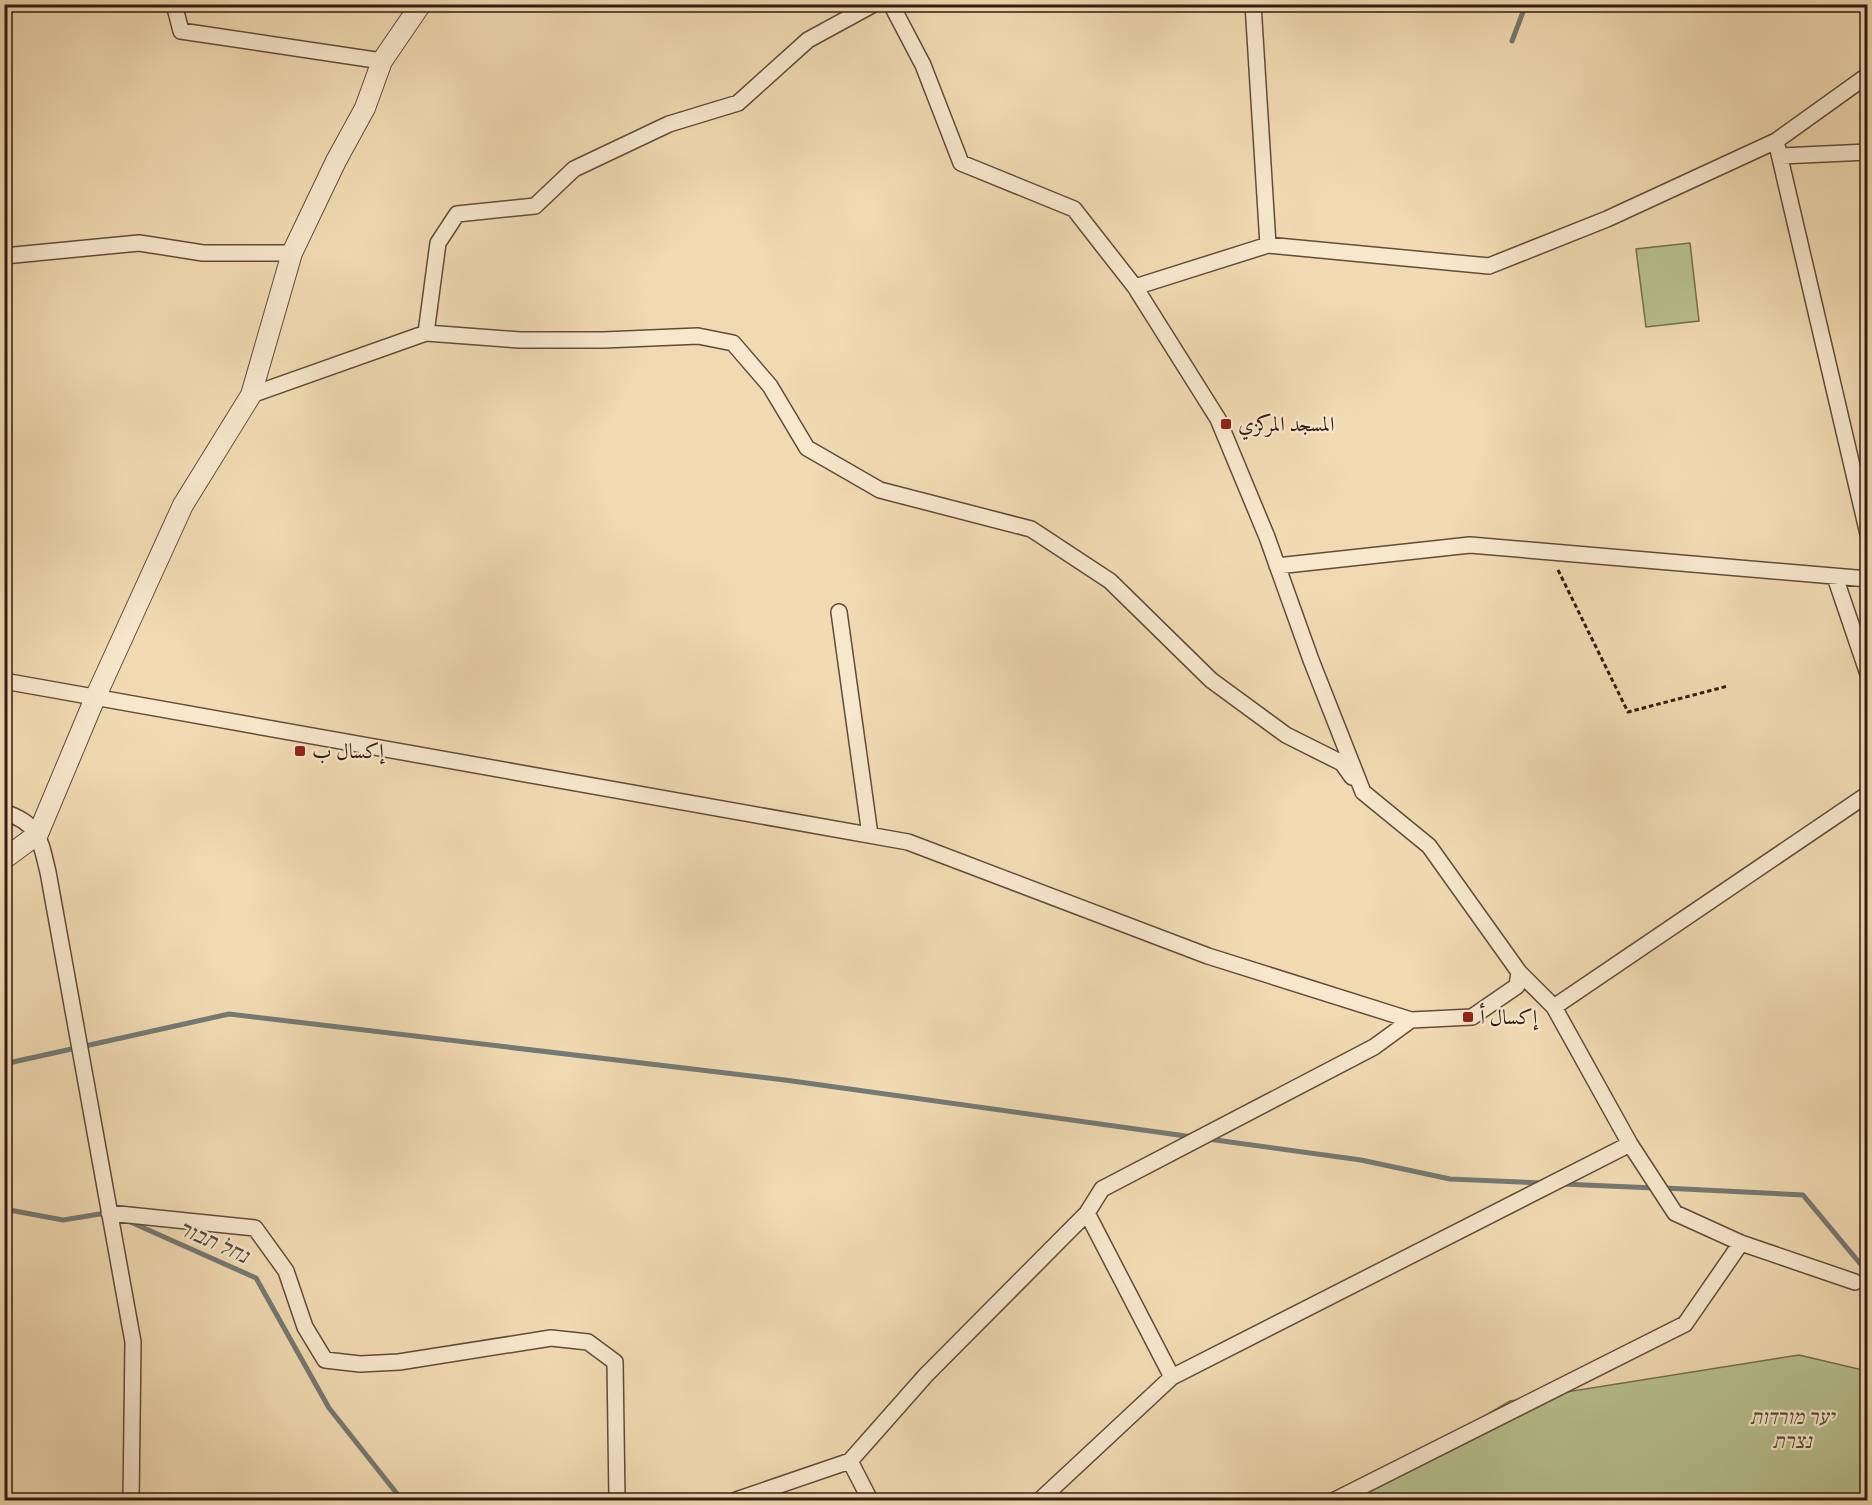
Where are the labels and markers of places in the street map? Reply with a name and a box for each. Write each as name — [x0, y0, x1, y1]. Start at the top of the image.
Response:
place label: المسجد المركزي — [1238, 408, 1334, 440]
marker: المسجد المركزي — [1219, 417, 1233, 431]
place label: إكسال ب — [312, 735, 385, 766]
marker: إكسال ب — [293, 744, 307, 758]
place label: إكسال أ — [1480, 1001, 1539, 1032]
marker: إكسال أ — [1461, 1010, 1475, 1024]

